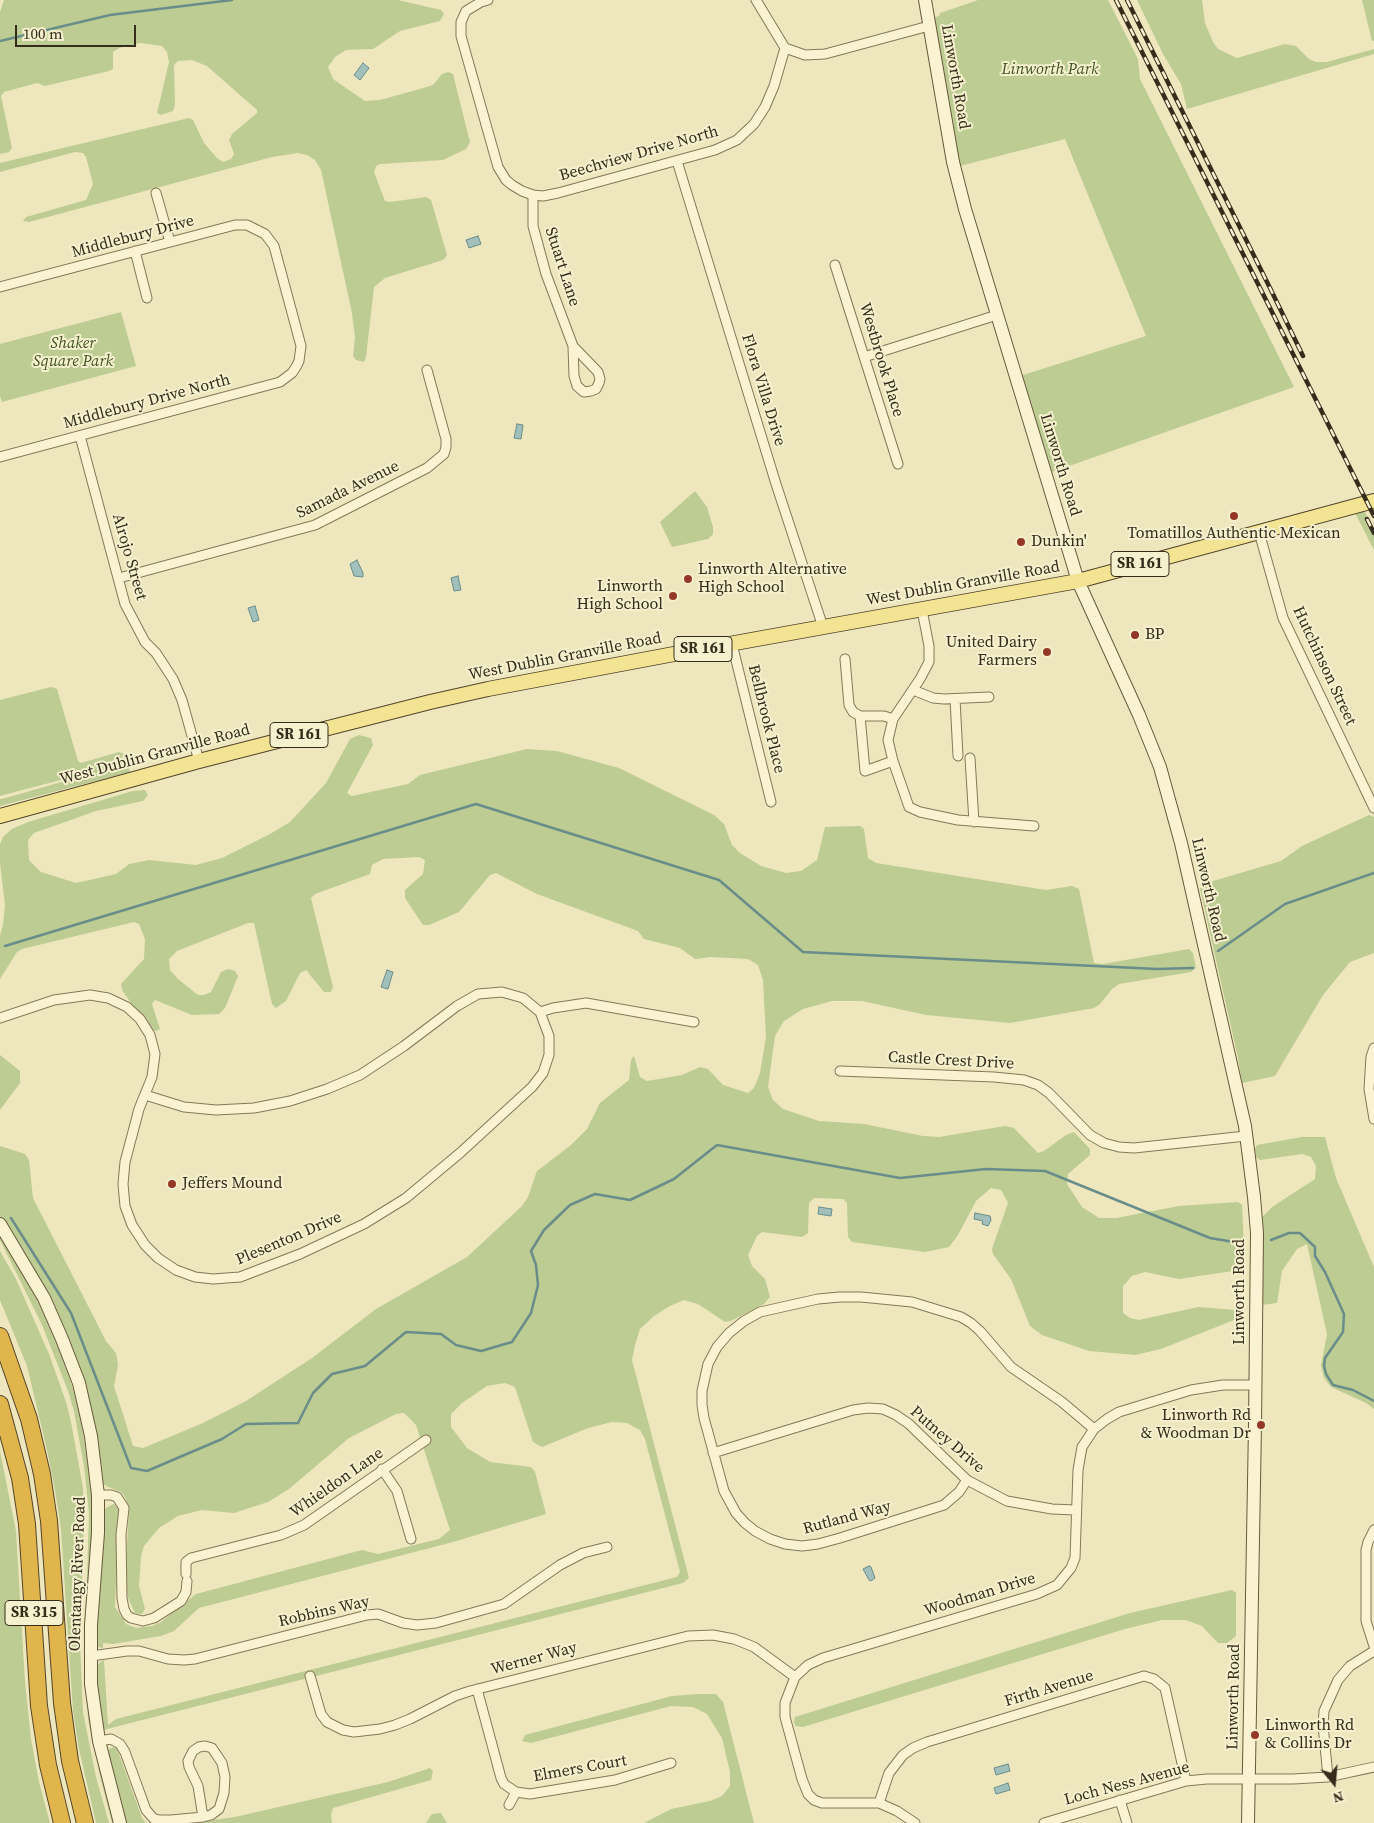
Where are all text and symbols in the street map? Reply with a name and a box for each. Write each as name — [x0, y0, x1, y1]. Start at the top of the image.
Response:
scale bar — [18, 15, 139, 47]
text: 100 m — [23, 23, 63, 44]
street label: Linworth Road — [936, 23, 974, 131]
park label: Linworth Park — [1002, 60, 1098, 80]
street label: Beechview Drive North — [557, 122, 721, 186]
street label: Middlebury Drive — [70, 211, 196, 263]
street label: Stuart Lane — [540, 225, 584, 309]
street label: Westbrook Place — [855, 301, 907, 419]
street label: Flora Villa Drive — [737, 332, 789, 448]
park label: Shaker Square Park — [33, 334, 113, 372]
street label: Middlebury Drive North — [61, 370, 233, 434]
street label: Linworth Road — [1035, 411, 1085, 519]
street label: Samada Avenue — [293, 457, 403, 523]
marker: Tomatillos Authentic Mexican — [1228, 510, 1240, 522]
street label: Alrojo Street — [107, 512, 151, 602]
place label: Tomatillos Authentic Mexican — [1127, 524, 1341, 544]
place label: Dunkin' — [1031, 532, 1087, 552]
marker: Dunkin' — [1015, 536, 1027, 548]
road number: SR 161 — [1111, 552, 1169, 576]
street label: West Dublin Granville Road — [865, 558, 1061, 610]
place label: Linworth Alternative High School — [698, 560, 847, 598]
marker: Linworth Alternative High School — [682, 573, 694, 585]
place label: Linworth High School — [577, 577, 663, 615]
marker: Linworth High School — [667, 590, 679, 602]
street label: Hutchinson Street — [1288, 603, 1360, 729]
place label: BP — [1145, 625, 1164, 645]
street label: West Dublin Granville Road — [467, 629, 663, 685]
marker: BP — [1129, 629, 1141, 641]
place label: United Dairy Farmers — [946, 633, 1037, 671]
road number: SR 161 — [674, 636, 732, 662]
marker: United Dairy Farmers — [1041, 646, 1053, 658]
street label: Bellbrook Place — [743, 663, 789, 775]
street label: West Dublin Granville Road — [58, 720, 252, 790]
road number: SR 161 — [270, 722, 328, 748]
street label: Linworth Road — [1187, 836, 1229, 944]
street label: Castle Crest Drive — [887, 1048, 1015, 1074]
place label: Jeffers Mound — [182, 1174, 282, 1194]
marker: Jeffers Mound — [166, 1178, 178, 1190]
street label: Plesenton Drive — [233, 1208, 345, 1270]
street label: Linworth Road — [1230, 1239, 1250, 1345]
street label: Putney Drive — [906, 1403, 988, 1477]
place label: Linworth Rd & Woodman Dr — [1141, 1406, 1251, 1444]
marker: Linworth Rd & Woodman Dr — [1255, 1419, 1267, 1431]
street label: Whieldon Lane — [287, 1444, 387, 1522]
street label: Olentangy River Road — [66, 1496, 90, 1652]
street label: Rutland Way — [801, 1497, 893, 1539]
street label: Woodman Drive — [922, 1569, 1038, 1621]
street label: Robbins Way — [277, 1592, 371, 1632]
road number: SR 315 — [5, 1600, 63, 1626]
street label: Werner Way — [489, 1638, 579, 1680]
street label: Linworth Road — [1223, 1644, 1245, 1750]
street label: Firth Avenue — [1002, 1666, 1096, 1712]
place label: Linworth Rd & Collins Dr — [1265, 1716, 1354, 1754]
marker: Linworth Rd & Collins Dr — [1249, 1729, 1261, 1741]
street label: Elmers Court — [532, 1751, 628, 1787]
street label: Loch Ness Avenue — [1062, 1758, 1192, 1810]
north arrow — [1309, 1758, 1359, 1808]
text: N — [1331, 1786, 1346, 1808]

